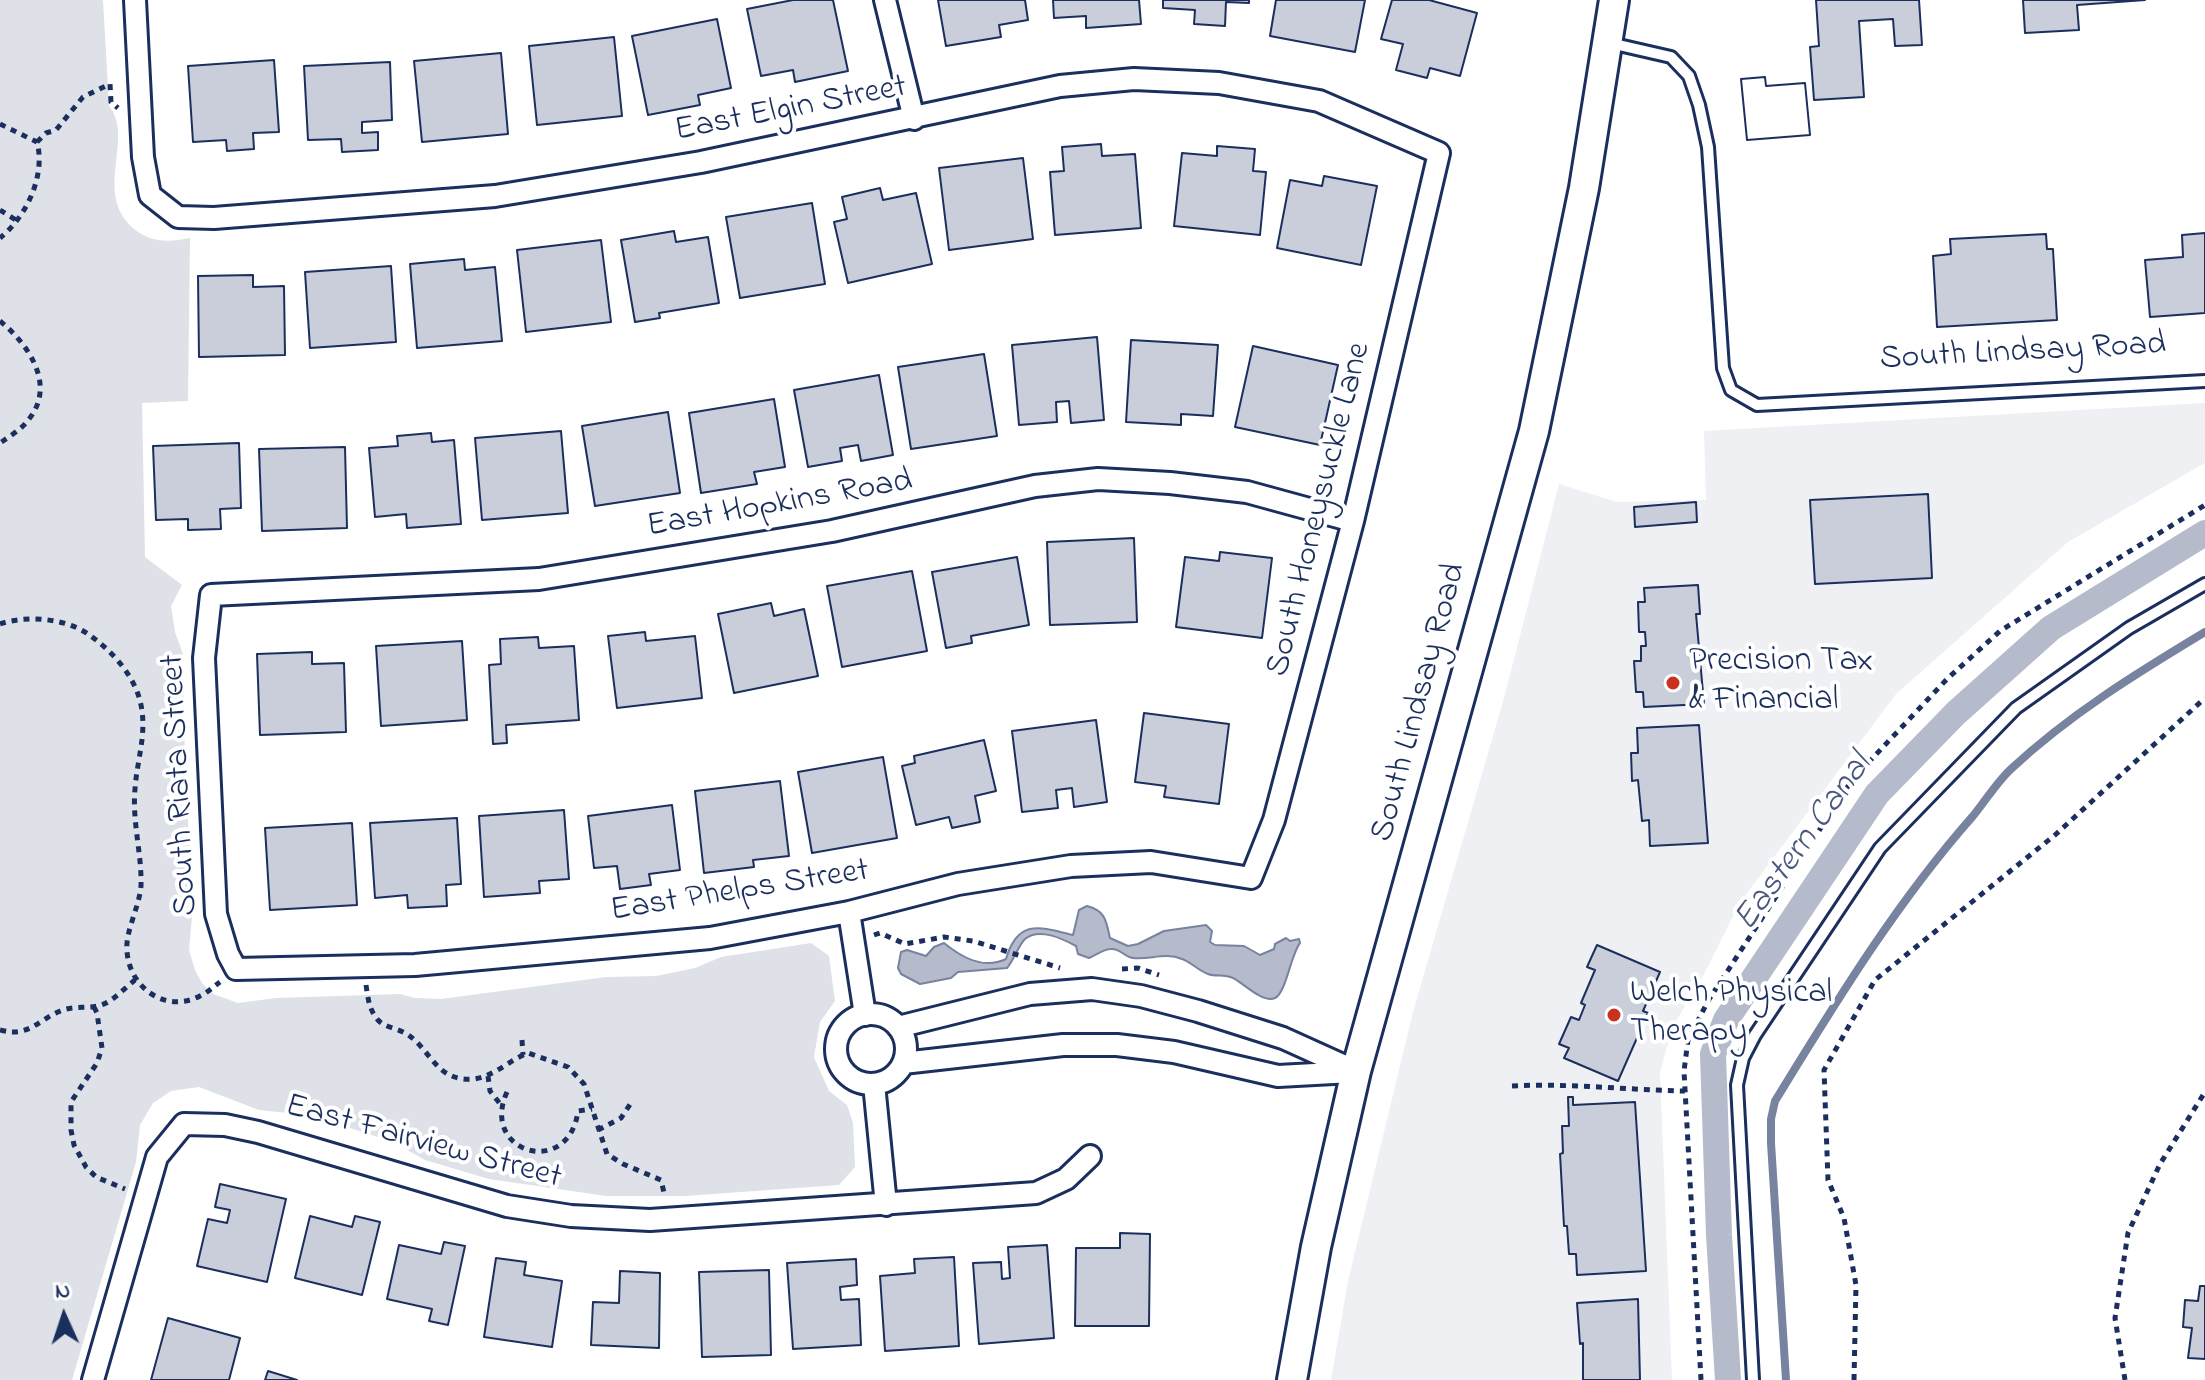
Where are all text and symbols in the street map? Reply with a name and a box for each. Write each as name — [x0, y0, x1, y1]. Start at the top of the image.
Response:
street label: East Elgin Street — [672, 69, 910, 153]
street label: South Lindsay Road — [1879, 326, 2167, 382]
street label: South Honeysuckle Lane — [1260, 339, 1382, 681]
street label: East Hopkins Road — [644, 463, 916, 549]
street label: South Lindsay Road — [1364, 559, 1478, 847]
place label: Precision Tax & Financial — [1689, 643, 1873, 722]
street label: South Riata Street — [155, 653, 209, 917]
marker: Precision Tax & Financial — [1664, 674, 1682, 692]
water label: Eastern Canal — [1726, 747, 1884, 941]
street label: East Phelps Street — [608, 852, 872, 934]
place label: Welch Physical Therapy — [1630, 975, 1832, 1054]
marker: Welch Physical Therapy — [1605, 1006, 1623, 1024]
street label: East Fairview Street — [280, 1088, 566, 1200]
north arrow — [24, 1276, 104, 1356]
text: N — [54, 1276, 71, 1308]

